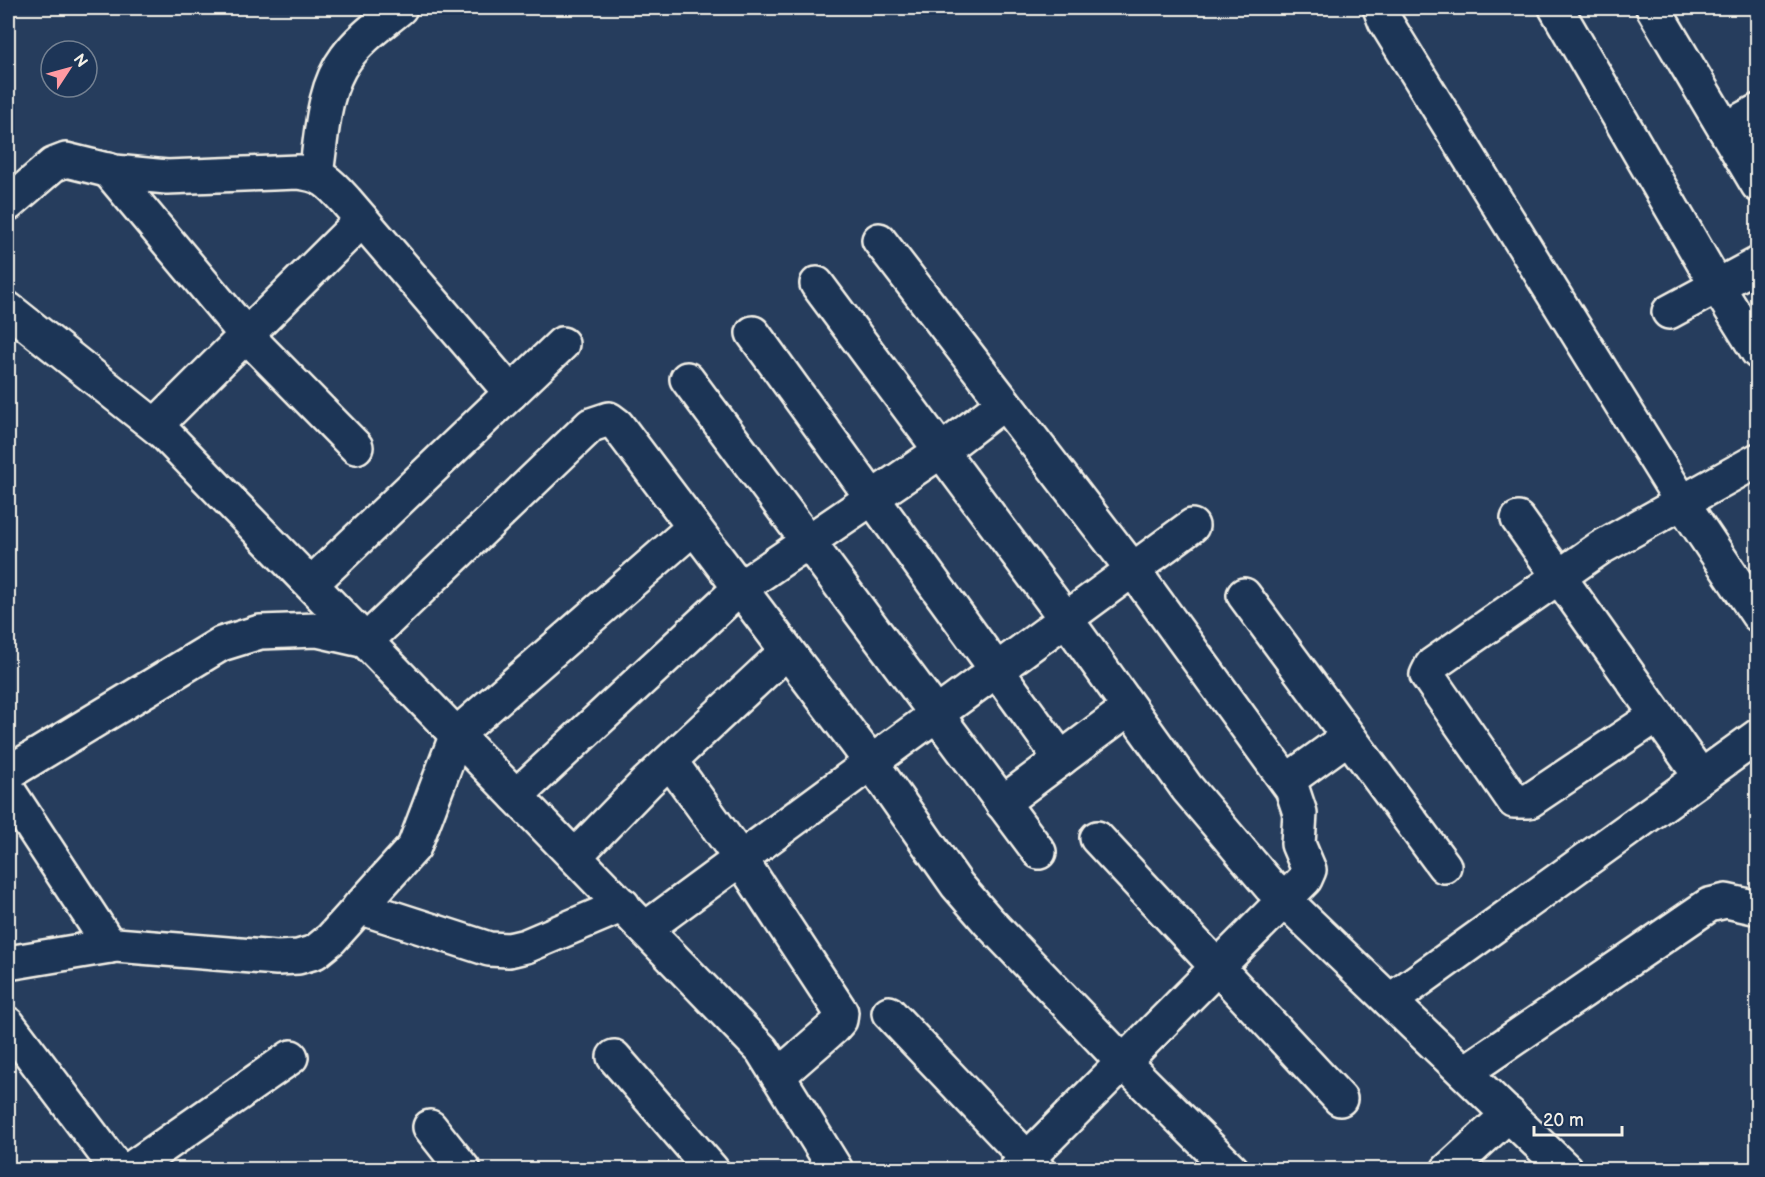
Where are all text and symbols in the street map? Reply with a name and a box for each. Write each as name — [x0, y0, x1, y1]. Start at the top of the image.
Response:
north arrow — [39, 39, 99, 99]
text: N — [69, 51, 91, 72]
scale bar — [1534, 1099, 1622, 1137]
text: 20 m — [1543, 1110, 1584, 1131]

